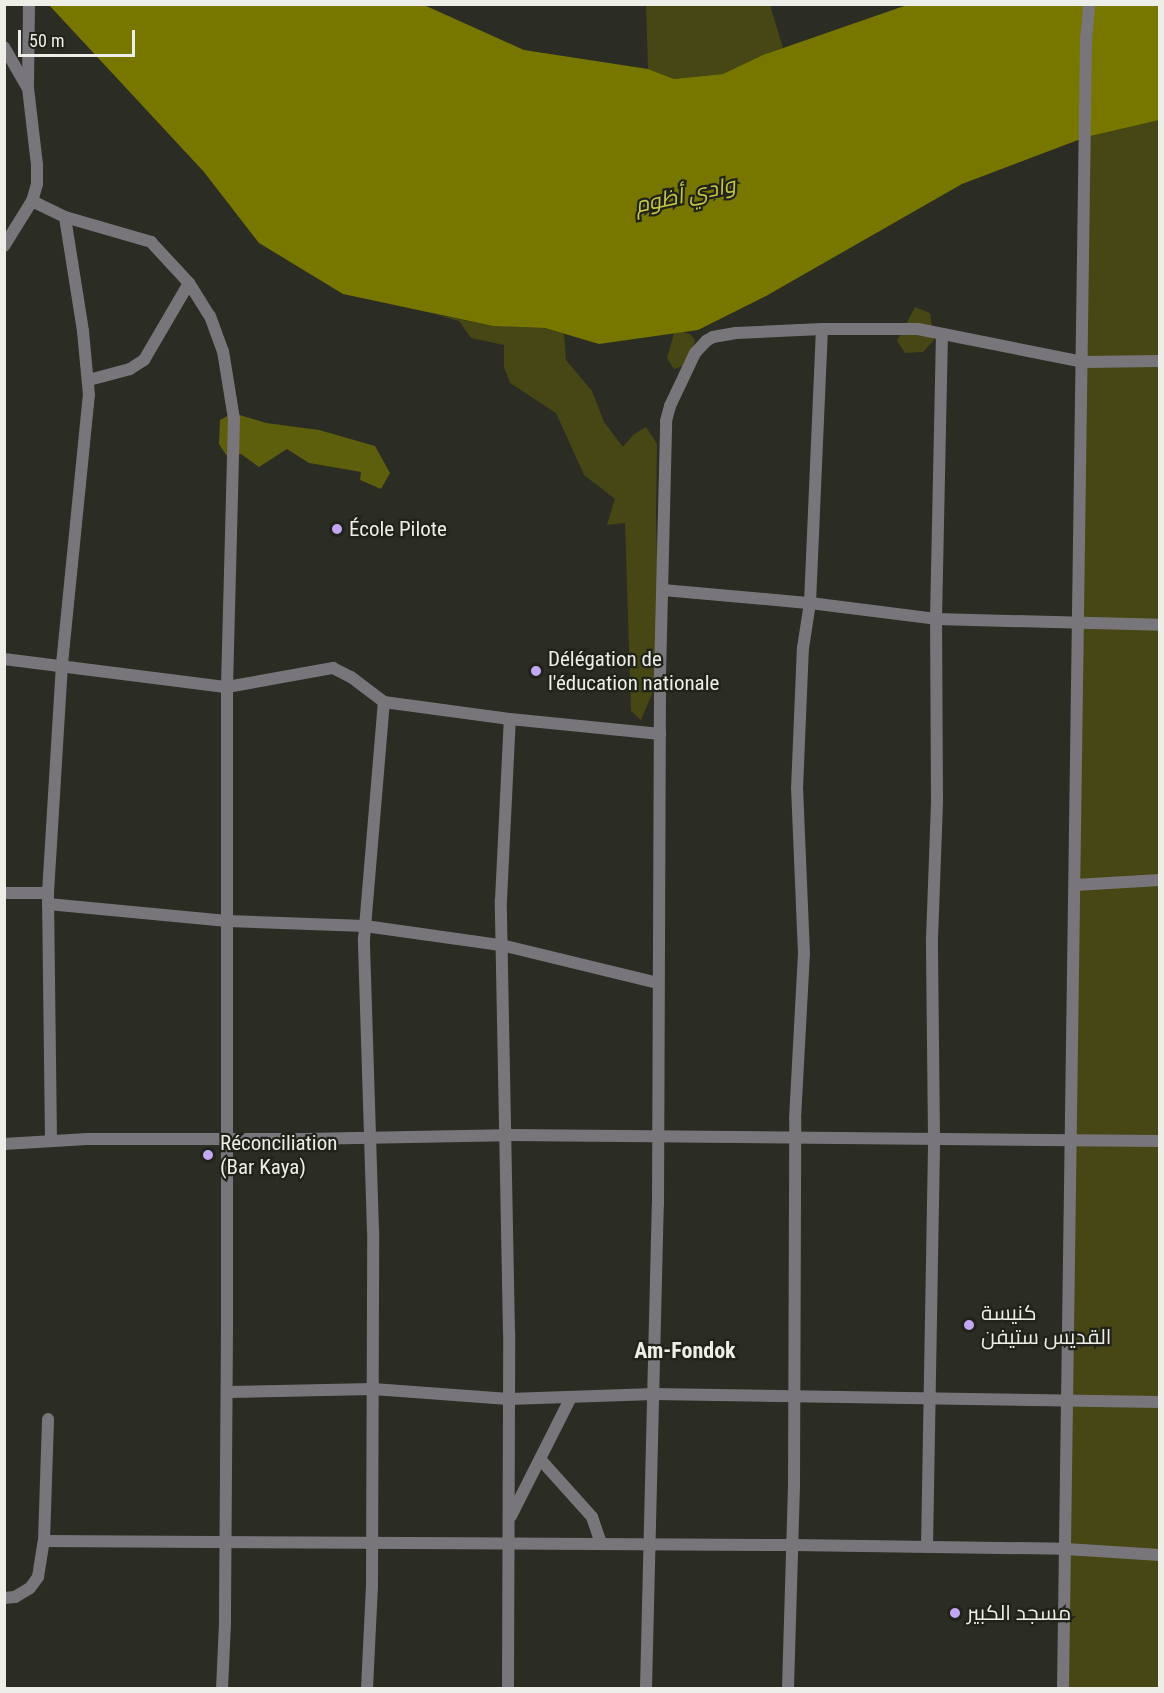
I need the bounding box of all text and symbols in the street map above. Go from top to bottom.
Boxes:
scale bar [21,18,138,56]
text: 50 m [29,30,64,51]
water label: وادي أظوم [632,171,738,219]
place label: École Pilote [349,516,447,542]
marker: École Pilote [330,522,344,536]
place label: Délégation de l'éducation nationale [548,646,719,696]
marker: Délégation de l'éducation nationale [529,664,543,678]
place label: Réconciliation (Bar Kaya) [220,1130,337,1180]
marker: Réconciliation (Bar Kaya) [201,1148,215,1162]
place label: كنيسة القديس ستيفن [981,1300,1112,1350]
marker: كنيسة القديس ستيفن [962,1318,976,1332]
district label: Am-Fondok [634,1338,736,1364]
place label: مسجد الكبير [967,1600,1071,1626]
marker: مسجد الكبير [948,1606,962,1620]

